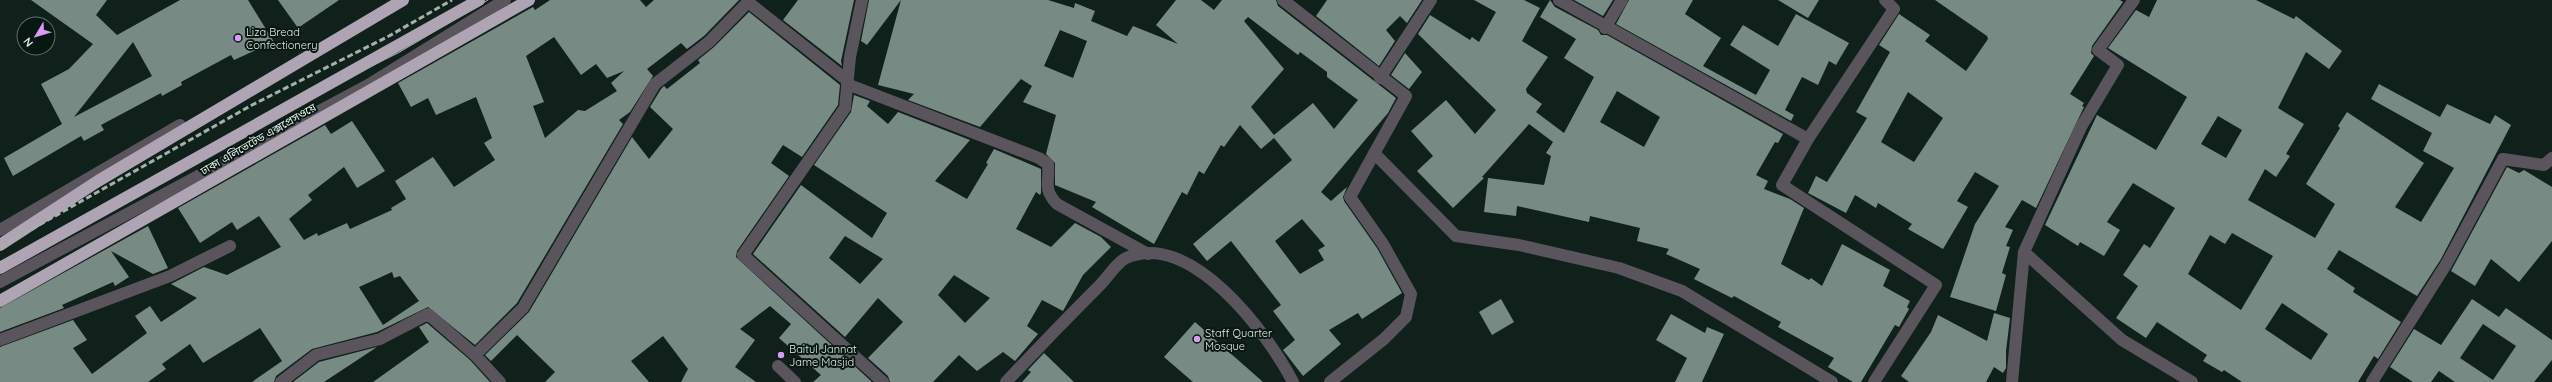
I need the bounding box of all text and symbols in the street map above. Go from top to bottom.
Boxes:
north arrow [16,16,56,56]
place label: Liza Bread Confectionery [246,25,317,52]
marker: Liza Bread Confectionery [233,33,243,43]
text: N [20,35,36,50]
street label: ঢাকা এলিভেটেড এক্সপ্রেসওয়ে [197,100,318,178]
place label: Staff Quarter Mosque [1205,326,1273,353]
marker: Staff Quarter Mosque [1192,334,1202,344]
place label: Baitul Jannat Jame Masjid [789,342,857,369]
marker: Baitul Jannat Jame Masjid [776,350,786,360]

